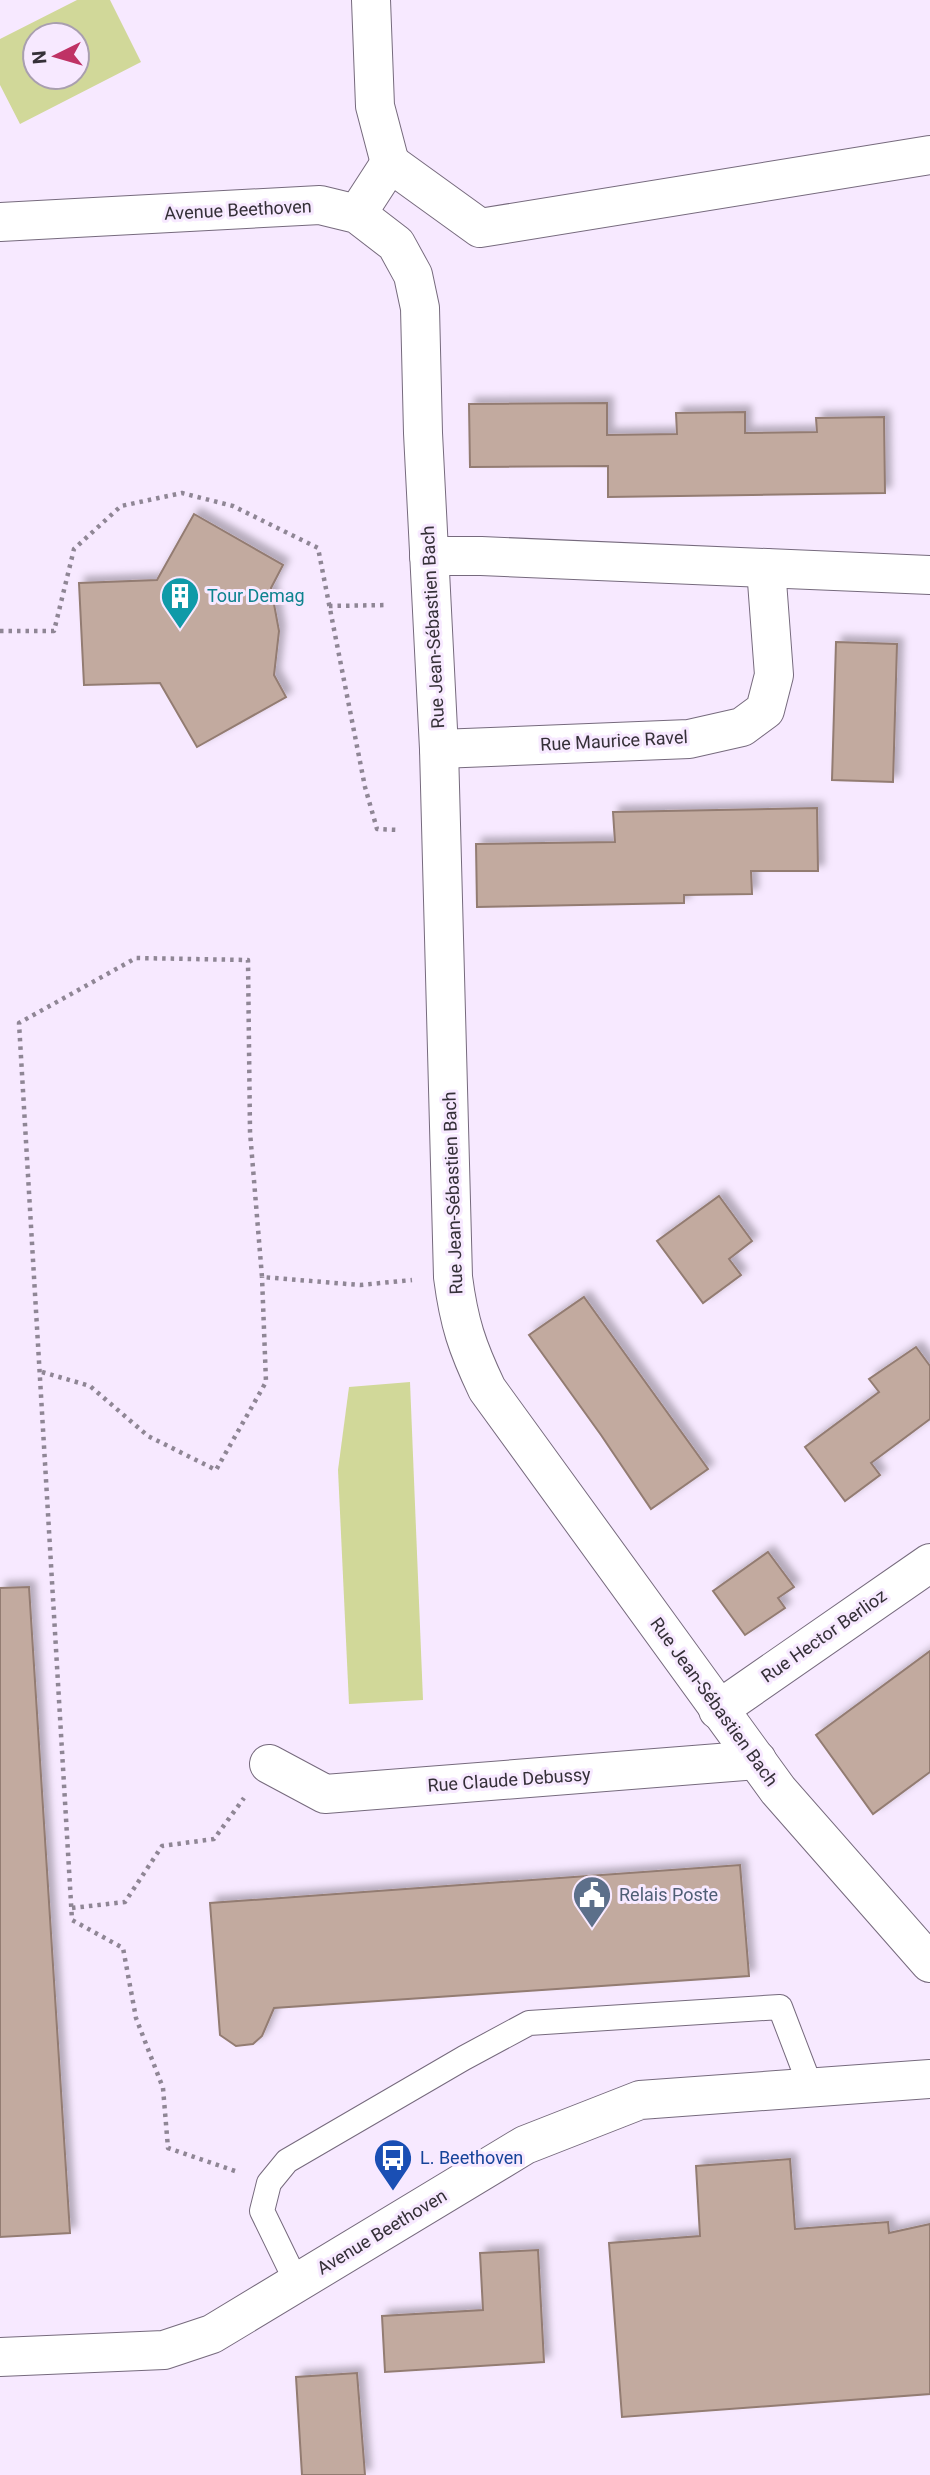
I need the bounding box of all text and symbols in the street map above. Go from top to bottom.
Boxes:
north arrow [21,21,91,91]
text: N [28,50,52,65]
street label: Avenue Beethoven [164,195,312,224]
street label: Rue Jean-Sébastien Bach [417,525,448,729]
building icon: Tour Demag [159,575,201,630]
place label: Tour Demag [207,585,305,606]
street label: Rue Maurice Ravel [540,726,688,755]
street label: Rue Jean-Sébastien Bach [438,1091,467,1295]
street label: Rue Hector Berlioz [757,1584,890,1687]
street label: Rue Jean-Sébastien Bach [646,1613,783,1790]
street label: Rue Claude Debussy [427,1763,592,1796]
public building icon: Relais Poste [571,1874,613,1929]
place label: Relais Poste [619,1884,718,1905]
bus stop icon: L. Beethoven [372,2137,414,2192]
place label: L. Beethoven [420,2147,523,2168]
street label: Avenue Beethoven [313,2185,450,2279]

